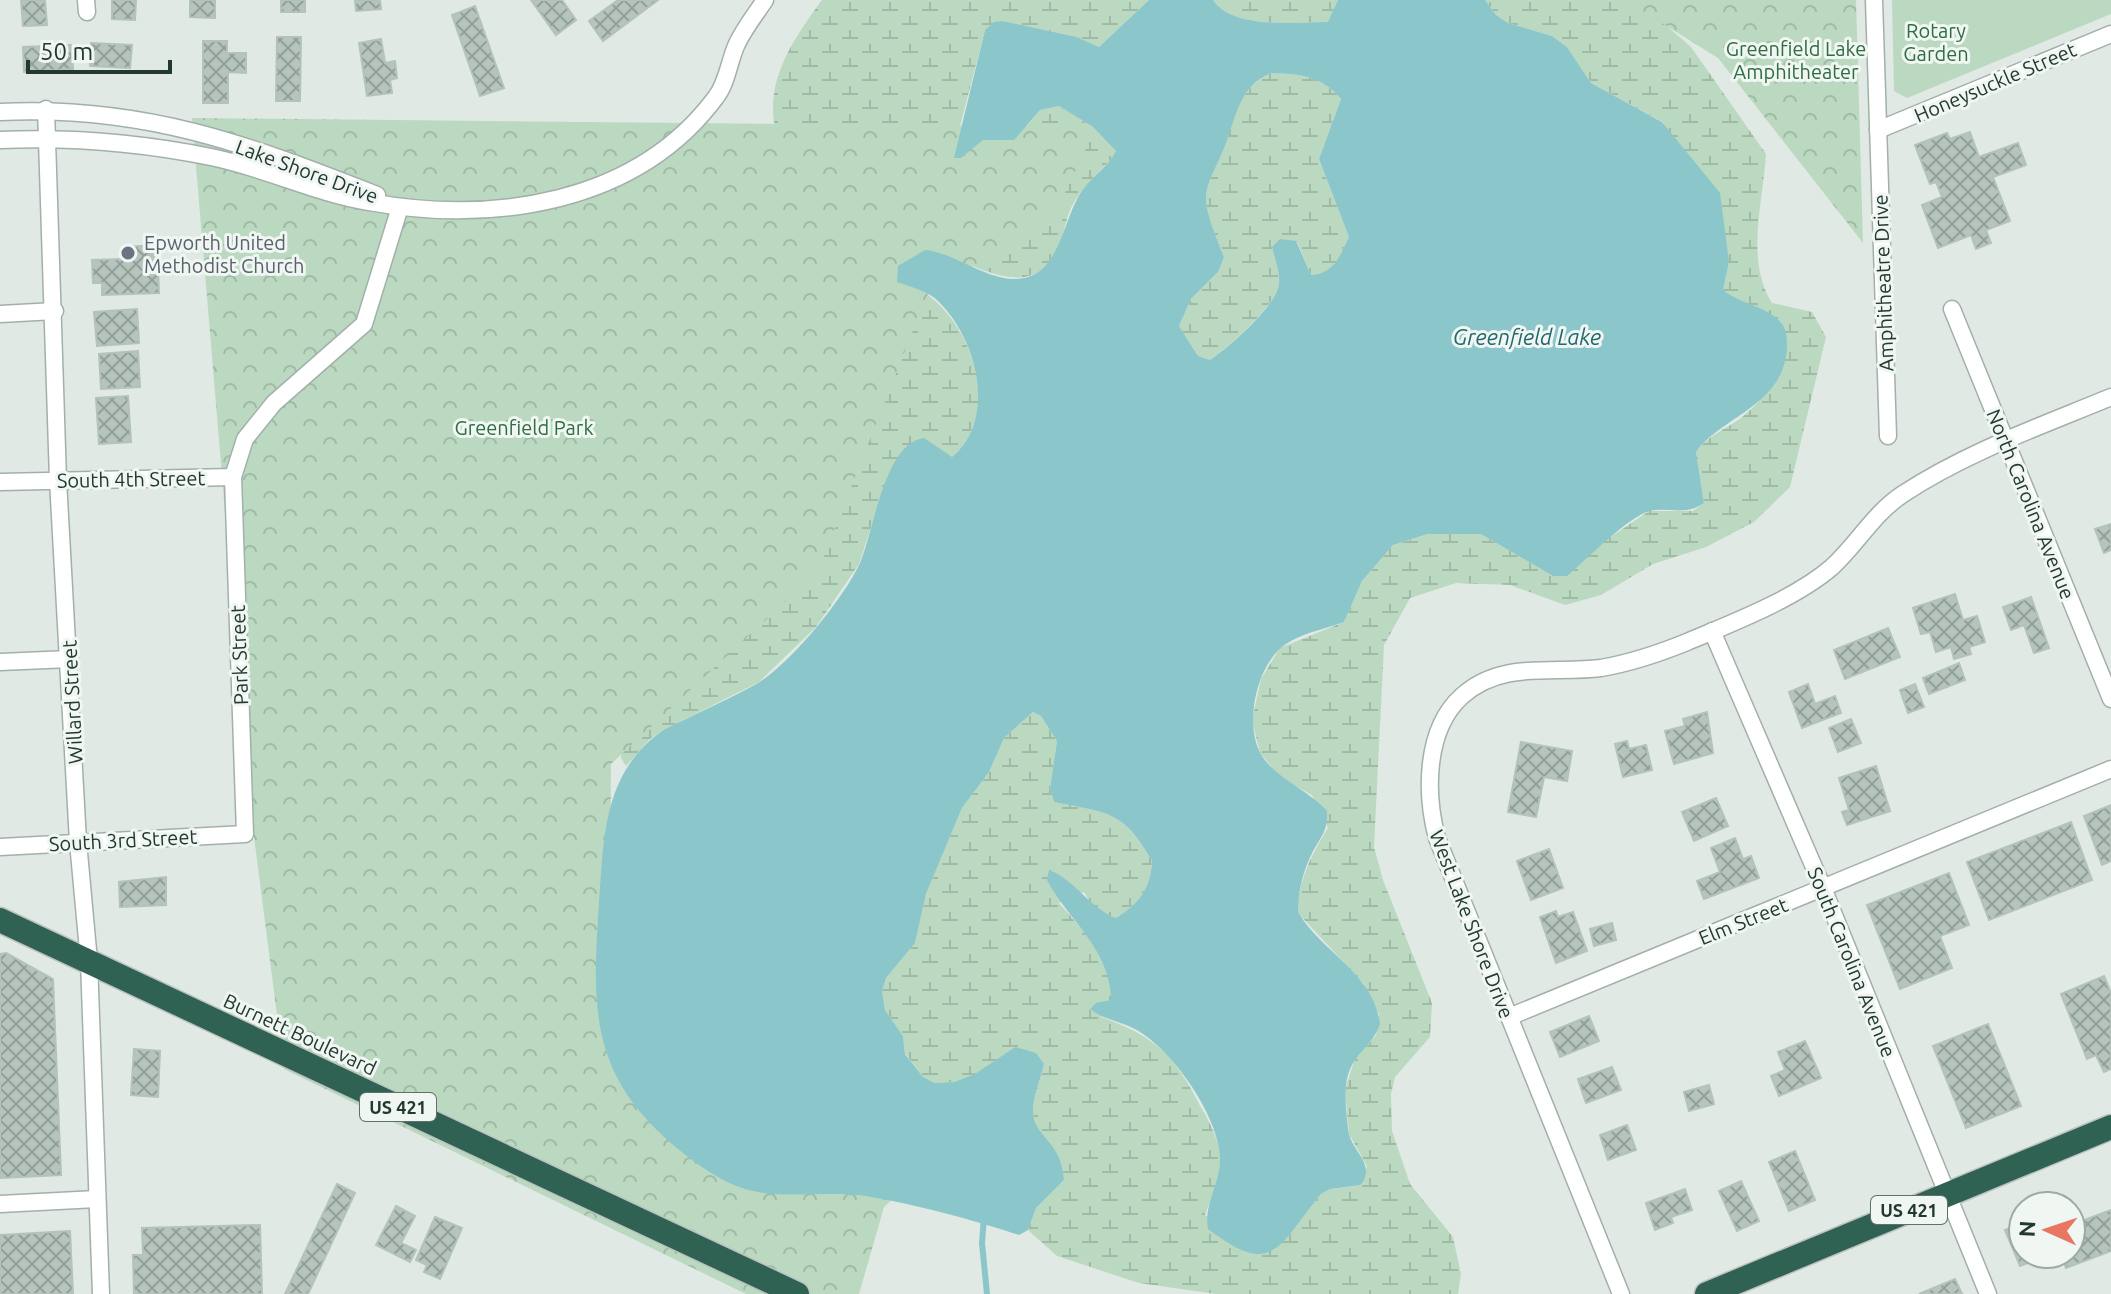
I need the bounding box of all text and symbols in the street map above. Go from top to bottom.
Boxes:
park label: Rotary Garden [1903,19,1969,65]
scale bar [28,24,170,74]
park label: Greenfield Lake Amphitheater [1726,37,1866,83]
street label: Honeysuckle Street [1910,37,2080,127]
text: 50 m [40,38,93,65]
street label: Lake Shore Drive [233,135,381,207]
street label: Amphitheatre Drive [1868,194,1898,372]
place label: Epworth United Methodist Church [144,231,304,277]
marker: Epworth United Methodist Church [119,244,137,262]
water label: Greenfield Lake [1453,324,1601,350]
street label: North Carolina Avenue [1982,406,2080,602]
park label: Greenfield Park [454,416,594,439]
street label: South 4th Street [57,466,206,492]
street label: Park Street [226,604,252,705]
street label: Willard Street [57,639,87,765]
street label: South 3rd Street [48,825,198,855]
street label: West Lake Shore Drive [1425,826,1519,1022]
street label: South Carolina Avenue [1803,864,1901,1060]
street label: Elm Street [1695,893,1791,949]
street label: Burnett Boulevard [220,989,380,1079]
road number: US 421 [360,1093,436,1121]
north arrow [2007,1190,2087,1270]
road number: US 421 [1871,1196,1947,1224]
text: N [2014,1220,2039,1238]

